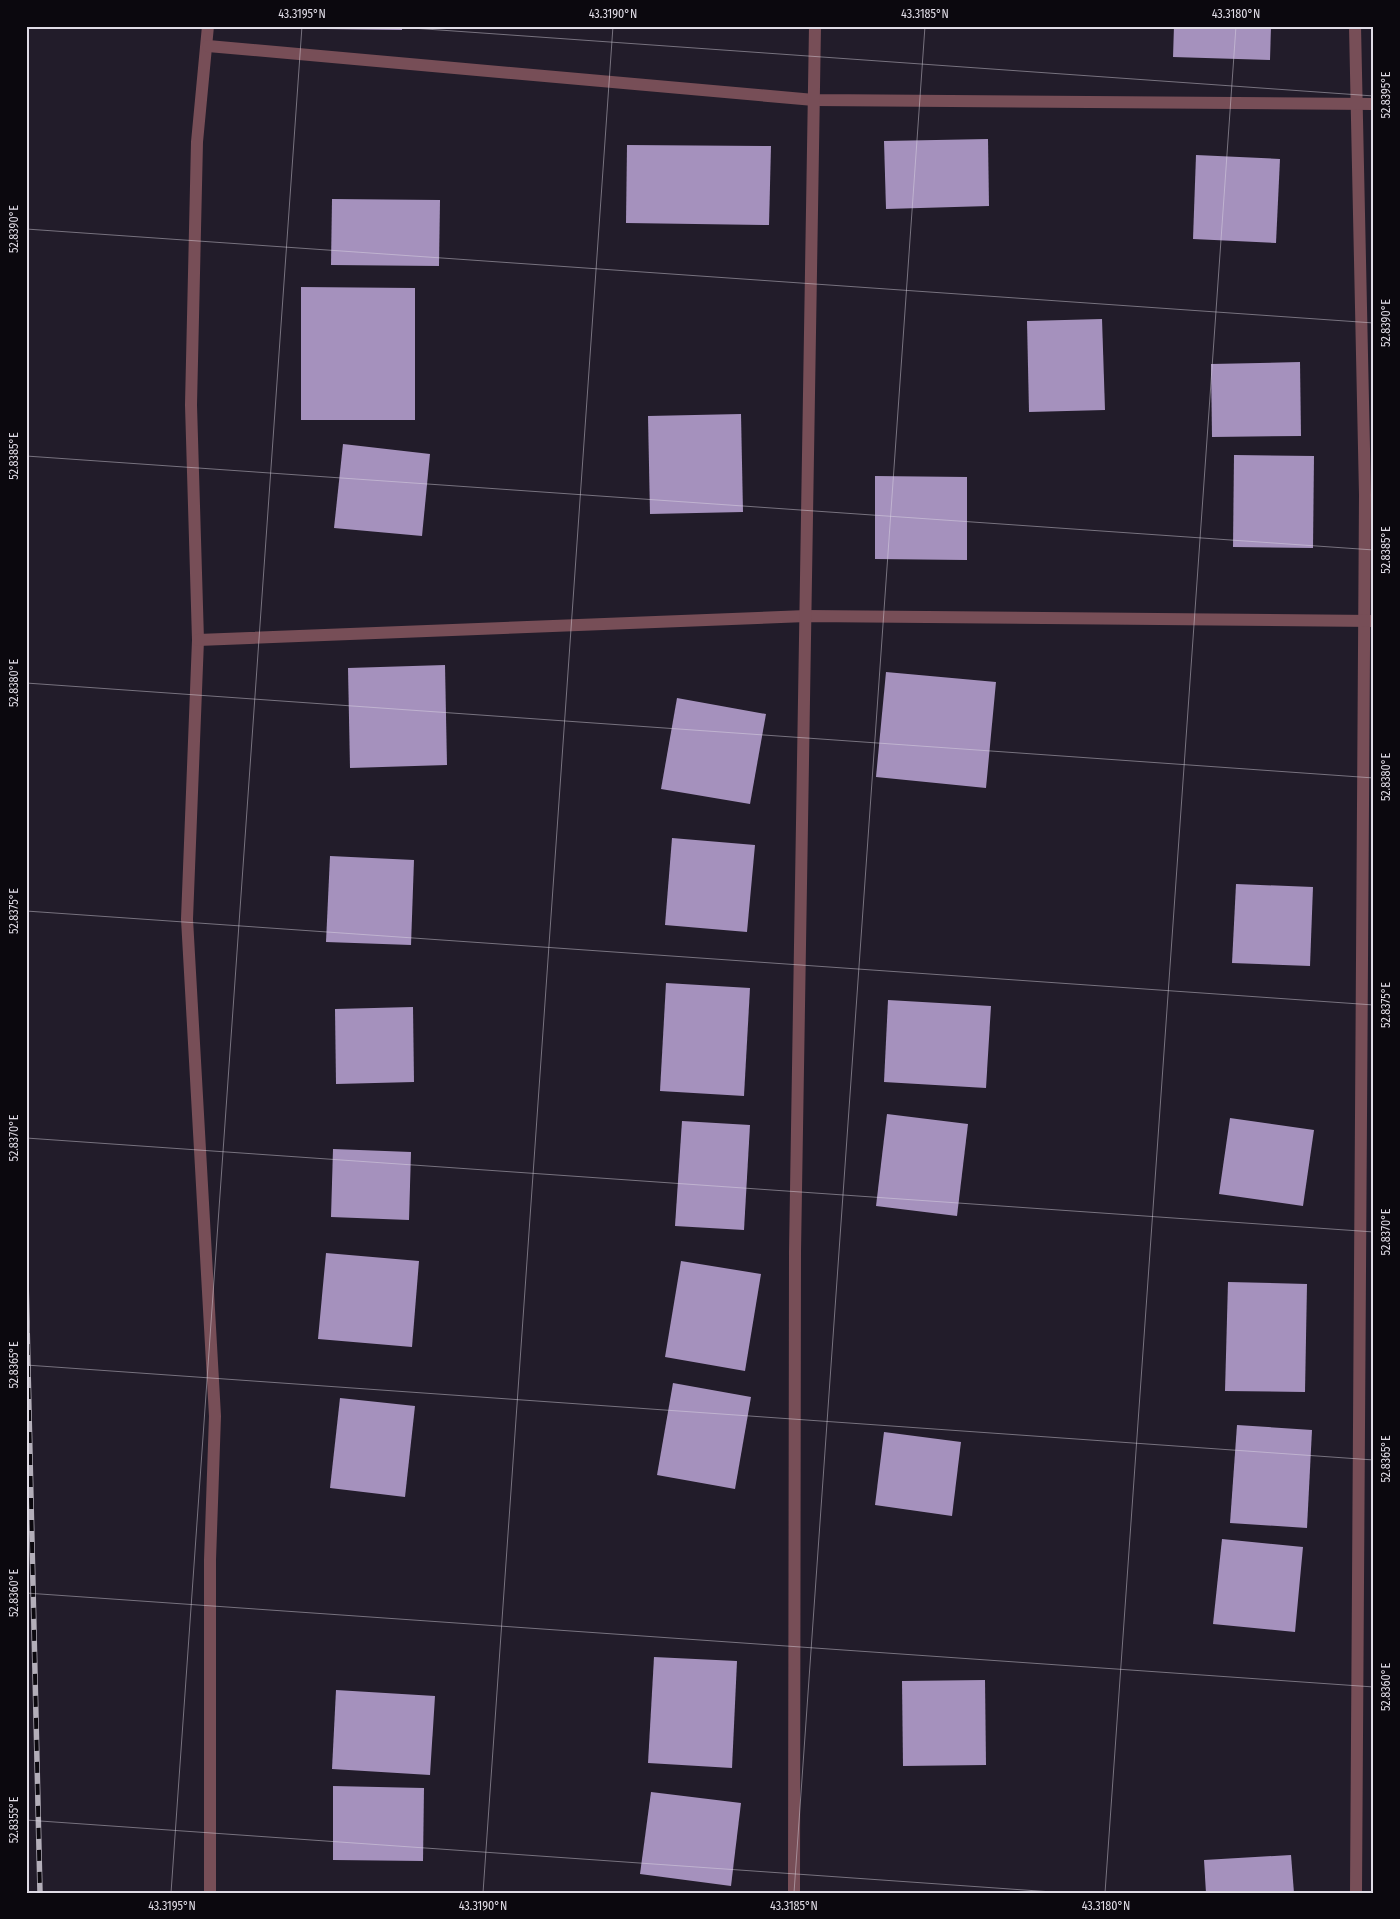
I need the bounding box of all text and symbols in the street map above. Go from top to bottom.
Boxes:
text: 43.3195°N [278,7,326,21]
text: 43.3190°N [589,7,637,21]
text: 43.3185°N [901,7,949,21]
text: 43.3180°N [1212,7,1260,21]
text: 52.8395°E [1379,71,1393,118]
text: 52.8390°E [7,205,21,253]
text: 52.8390°E [1379,299,1393,347]
text: 52.8385°E [7,432,21,480]
text: 52.8385°E [1379,526,1393,574]
text: 52.8380°E [7,659,21,707]
text: 52.8380°E [1379,753,1393,801]
text: 52.8375°E [7,888,21,934]
text: 52.8375°E [1379,982,1393,1028]
text: 52.8370°E [7,1114,21,1161]
text: 52.8370°E [1379,1208,1393,1255]
text: 52.8365°E [7,1341,21,1389]
text: 52.8365°E [1379,1435,1393,1483]
text: 52.8360°E [7,1569,21,1617]
text: 52.8360°E [1379,1663,1393,1711]
text: 52.8355°E [7,1796,21,1843]
text: 43.3195°N [148,1899,196,1913]
text: 43.3190°N [459,1899,507,1913]
text: 43.3185°N [770,1899,818,1913]
text: 43.3180°N [1082,1899,1130,1913]

